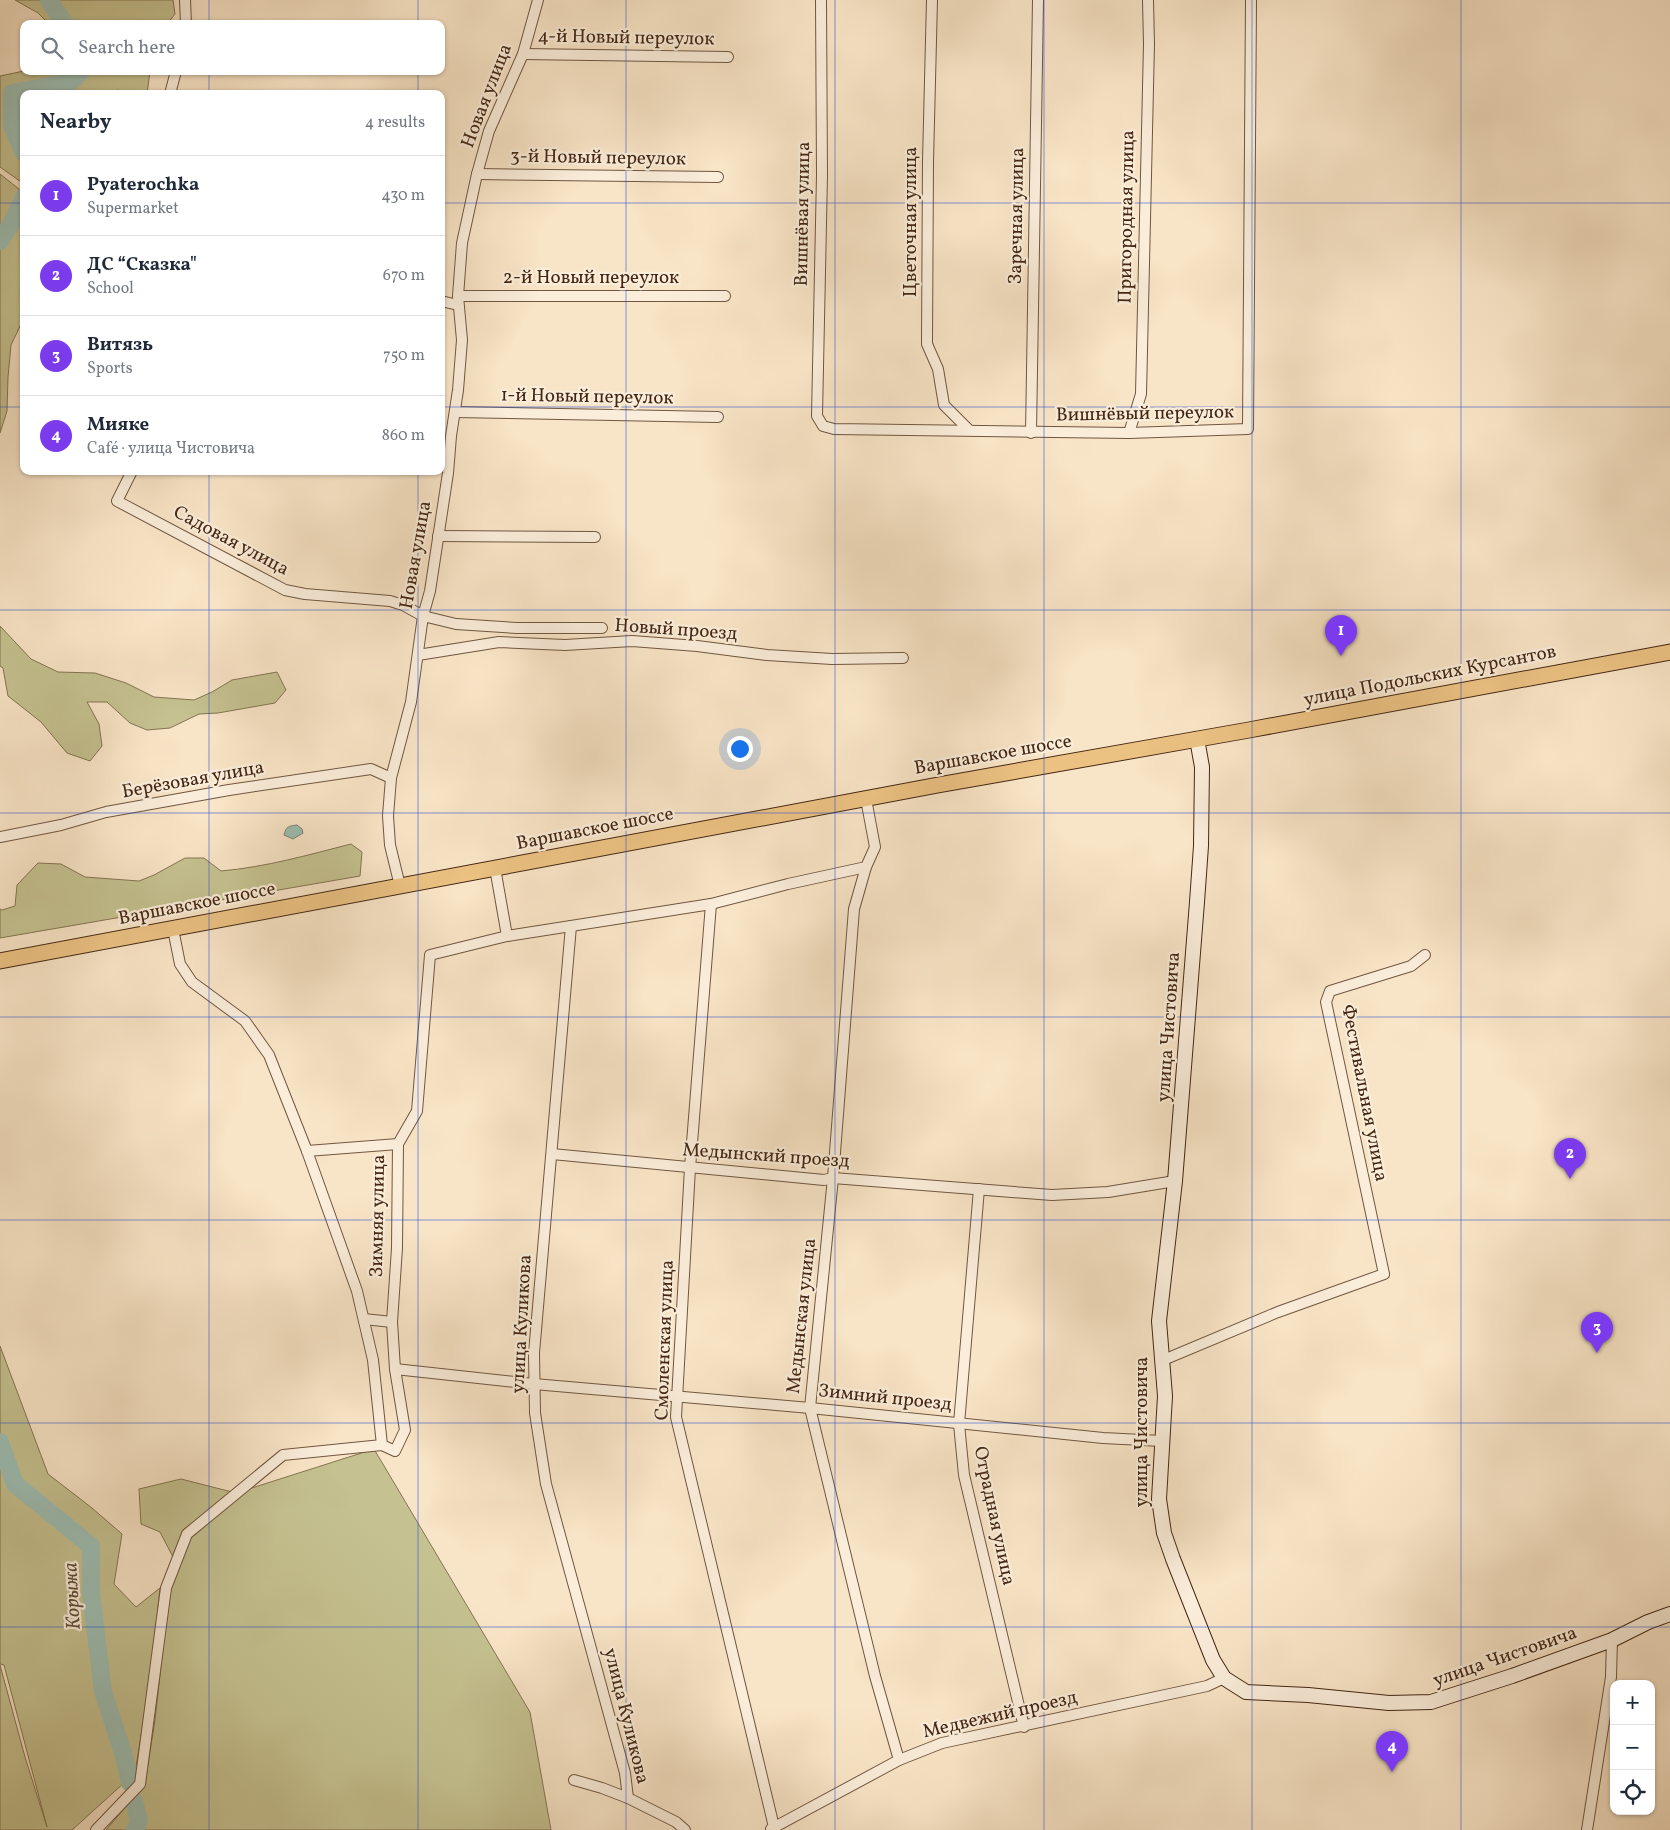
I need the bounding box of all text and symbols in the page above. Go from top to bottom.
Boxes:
search box [20,20,445,75]
street label: 4-й Новый переулок [537,23,715,53]
icon: search [38,34,66,62]
text: Search here [78,35,175,61]
street label: Новая улица [455,40,519,152]
text: Nearby [40,108,111,137]
text: 4 results [365,112,425,134]
street label: Пригородная улица [1112,130,1142,304]
street label: Вишнёвая улица [789,141,817,287]
street label: 3-й Новый переулок [510,143,686,173]
street label: Цветочная улица [898,147,924,297]
street label: Заречная улица [1003,147,1031,285]
text: Pyaterochka [87,172,199,198]
text: 1 [53,185,59,207]
text: 430 m [381,185,425,207]
text: Supermarket [87,198,179,220]
text: ДС “Сказка" [87,252,197,278]
text: 2 [52,265,60,287]
text: 670 m [383,265,425,287]
street label: 2-й Новый переулок [503,265,679,291]
text: School [87,278,134,300]
text: Витязь [87,332,153,358]
text: 3 [52,345,60,367]
text: 750 m [383,345,425,367]
text: Sports [87,358,133,380]
street label: 1-й Новый переулок [500,382,674,412]
street label: Вишнёвый переулок [1056,399,1234,429]
text: Мияке [87,412,149,438]
text: 4 [51,425,61,447]
text: 860 m [382,425,425,447]
text: Café · улица Чистовича [87,438,255,460]
street label: Новая улица [394,499,438,611]
street label: Садовая улица [168,500,294,582]
street label: Новый проезд [614,613,738,647]
pin: 1 [1325,615,1357,656]
street label: улица Подольских Курсантов [1302,639,1558,713]
street label: Варшавское шоссе [912,728,1074,782]
your location [727,736,753,762]
street label: Берёзовая улица [120,755,266,805]
street label: Варшавское шоссе [514,801,676,857]
street label: Варшавское шоссе [116,876,278,932]
street label: улица Чистовича [1151,951,1187,1103]
street label: Фестивальная улица [1334,1002,1394,1184]
street label: Медынский проезд [681,1137,851,1175]
pin: 2 [1554,1138,1586,1179]
street label: Зимняя улица [364,1154,392,1278]
street label: Медынская улица [781,1237,823,1395]
street label: улица Куликова [505,1254,539,1394]
street label: Смоленская улица [649,1259,681,1421]
pin: 3 [1581,1312,1613,1353]
street label: улица Чистовича [1129,1357,1155,1507]
street label: Зимний проезд [817,1378,953,1418]
street label: Отрадная улица [967,1444,1021,1588]
water label: Корыжа [57,1561,89,1631]
street label: улица Чистовича [1430,1620,1580,1694]
street label: улица Куликова [597,1645,655,1787]
map controls [1610,1680,1655,1815]
button: + [1610,1680,1655,1725]
street label: Медвежий проезд [920,1685,1080,1745]
button: − [1610,1725,1655,1770]
pin: 4 [1376,1731,1408,1772]
button: locate [1610,1770,1655,1815]

